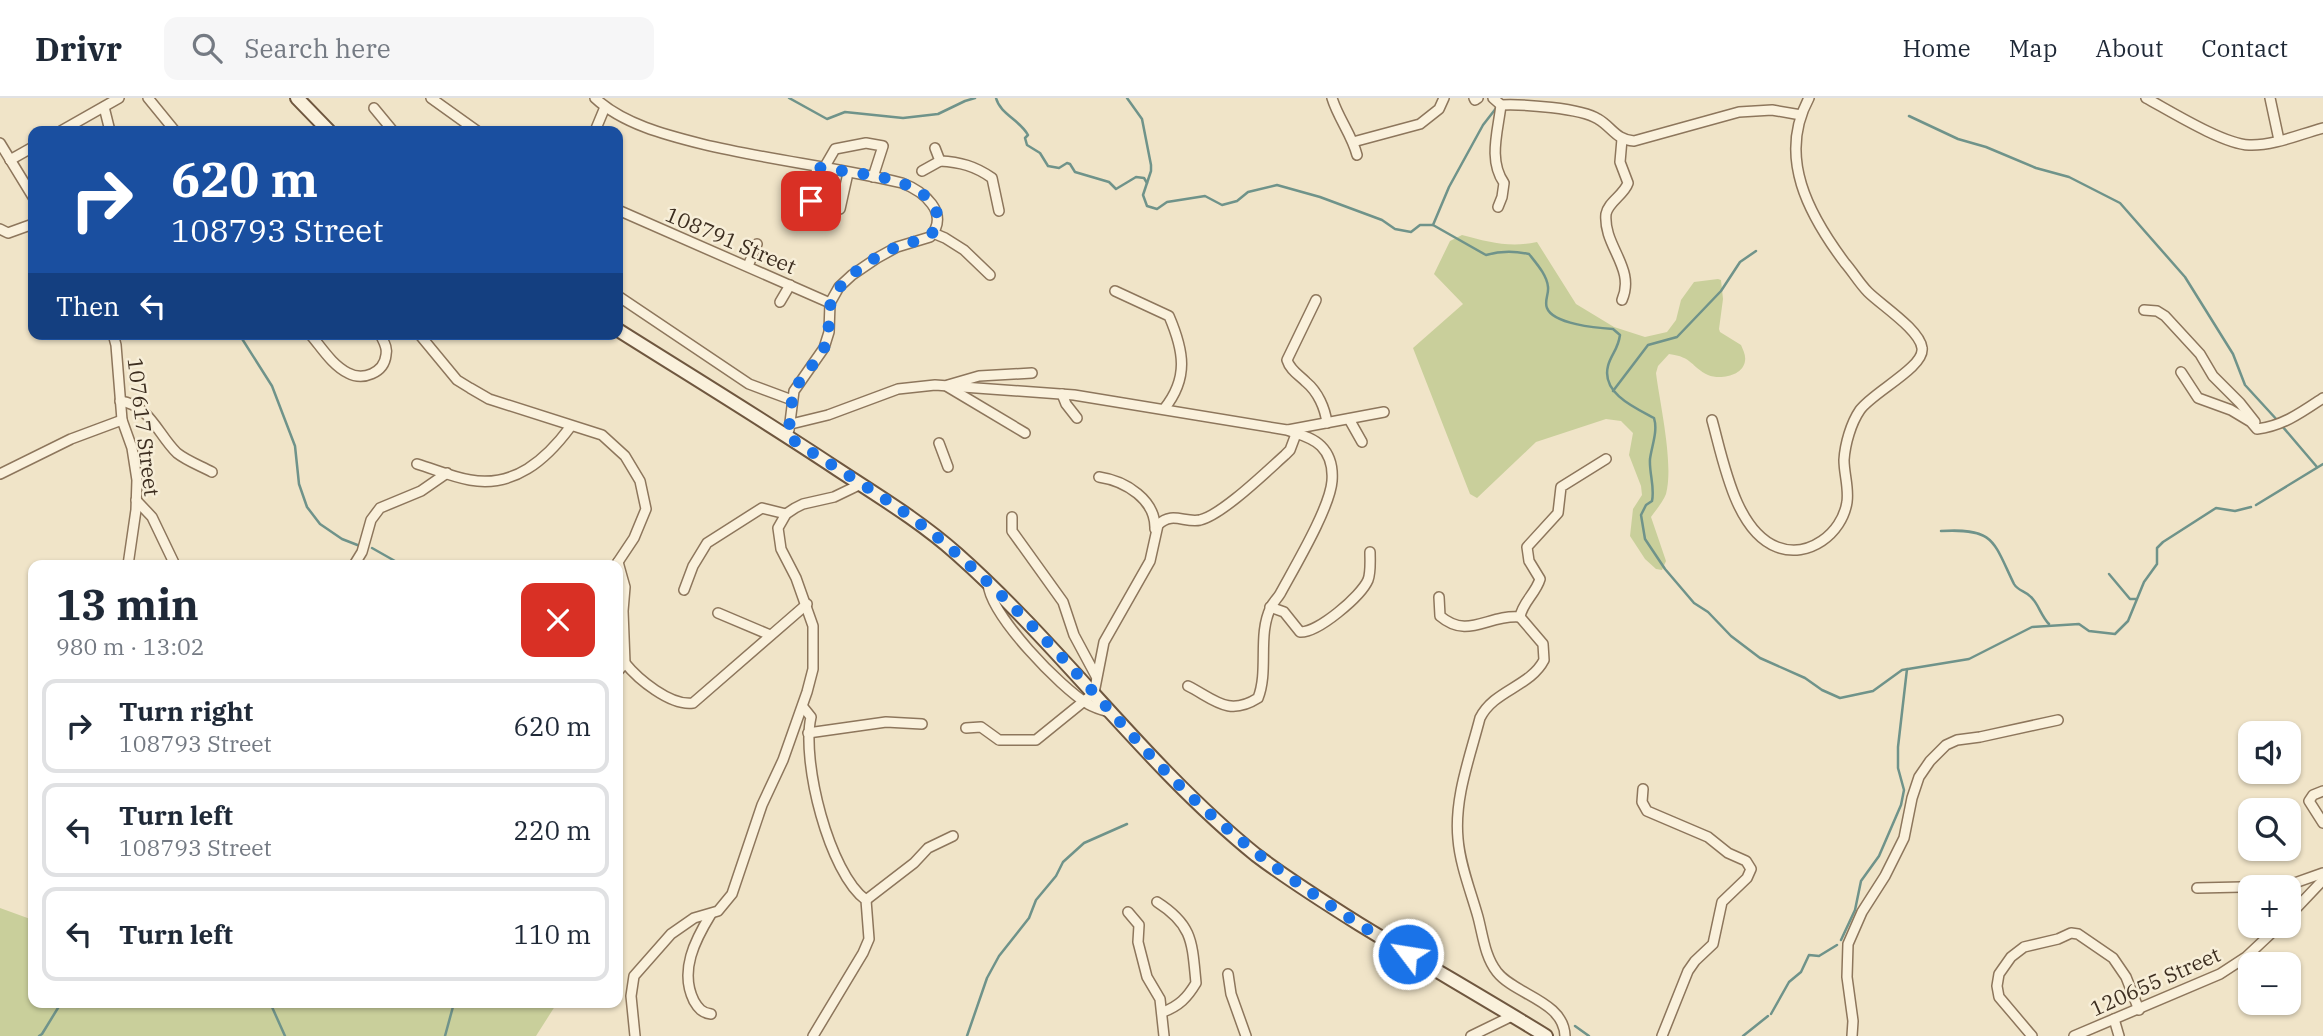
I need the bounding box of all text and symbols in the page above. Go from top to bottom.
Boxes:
search box [164,17,654,80]
text: Drivr [35,27,122,70]
icon: search [188,29,226,67]
text: Search here [244,31,391,65]
text: Home [1903,32,1971,64]
text: Map [2009,32,2057,64]
text: About [2095,32,2163,64]
text: Contact [2201,32,2288,64]
text: 620 m [171,147,318,210]
icon: right [56,154,147,245]
pin [781,171,841,231]
icon: arrive [792,182,830,220]
street label: 108791 Street [661,200,801,280]
text: 108793 Street [171,209,384,251]
icon: left [134,287,172,325]
text: Then [56,289,120,323]
street label: 107617 Street [122,356,166,498]
text: 13 min [56,577,199,632]
button: close [521,583,595,657]
text: 980 m · 13:02 [56,631,205,661]
text: Turn right [119,694,253,728]
icon: right [60,707,98,745]
text: 620 m [513,709,591,743]
map controls [2238,721,2301,1015]
button: sound [2238,721,2301,784]
text: 108793 Street [119,728,272,758]
text: Turn left [119,798,233,832]
button: search [2238,798,2301,861]
icon: left [60,811,98,849]
text: 220 m [513,813,591,847]
text: 108793 Street [119,832,272,862]
button: + [2238,875,2301,938]
icon: left [60,915,98,953]
text: Turn left [119,917,233,951]
text: 110 m [513,917,591,951]
position arrow [1371,917,1445,991]
street label: 120655 Street [2086,940,2224,1022]
button: − [2238,952,2301,1015]

